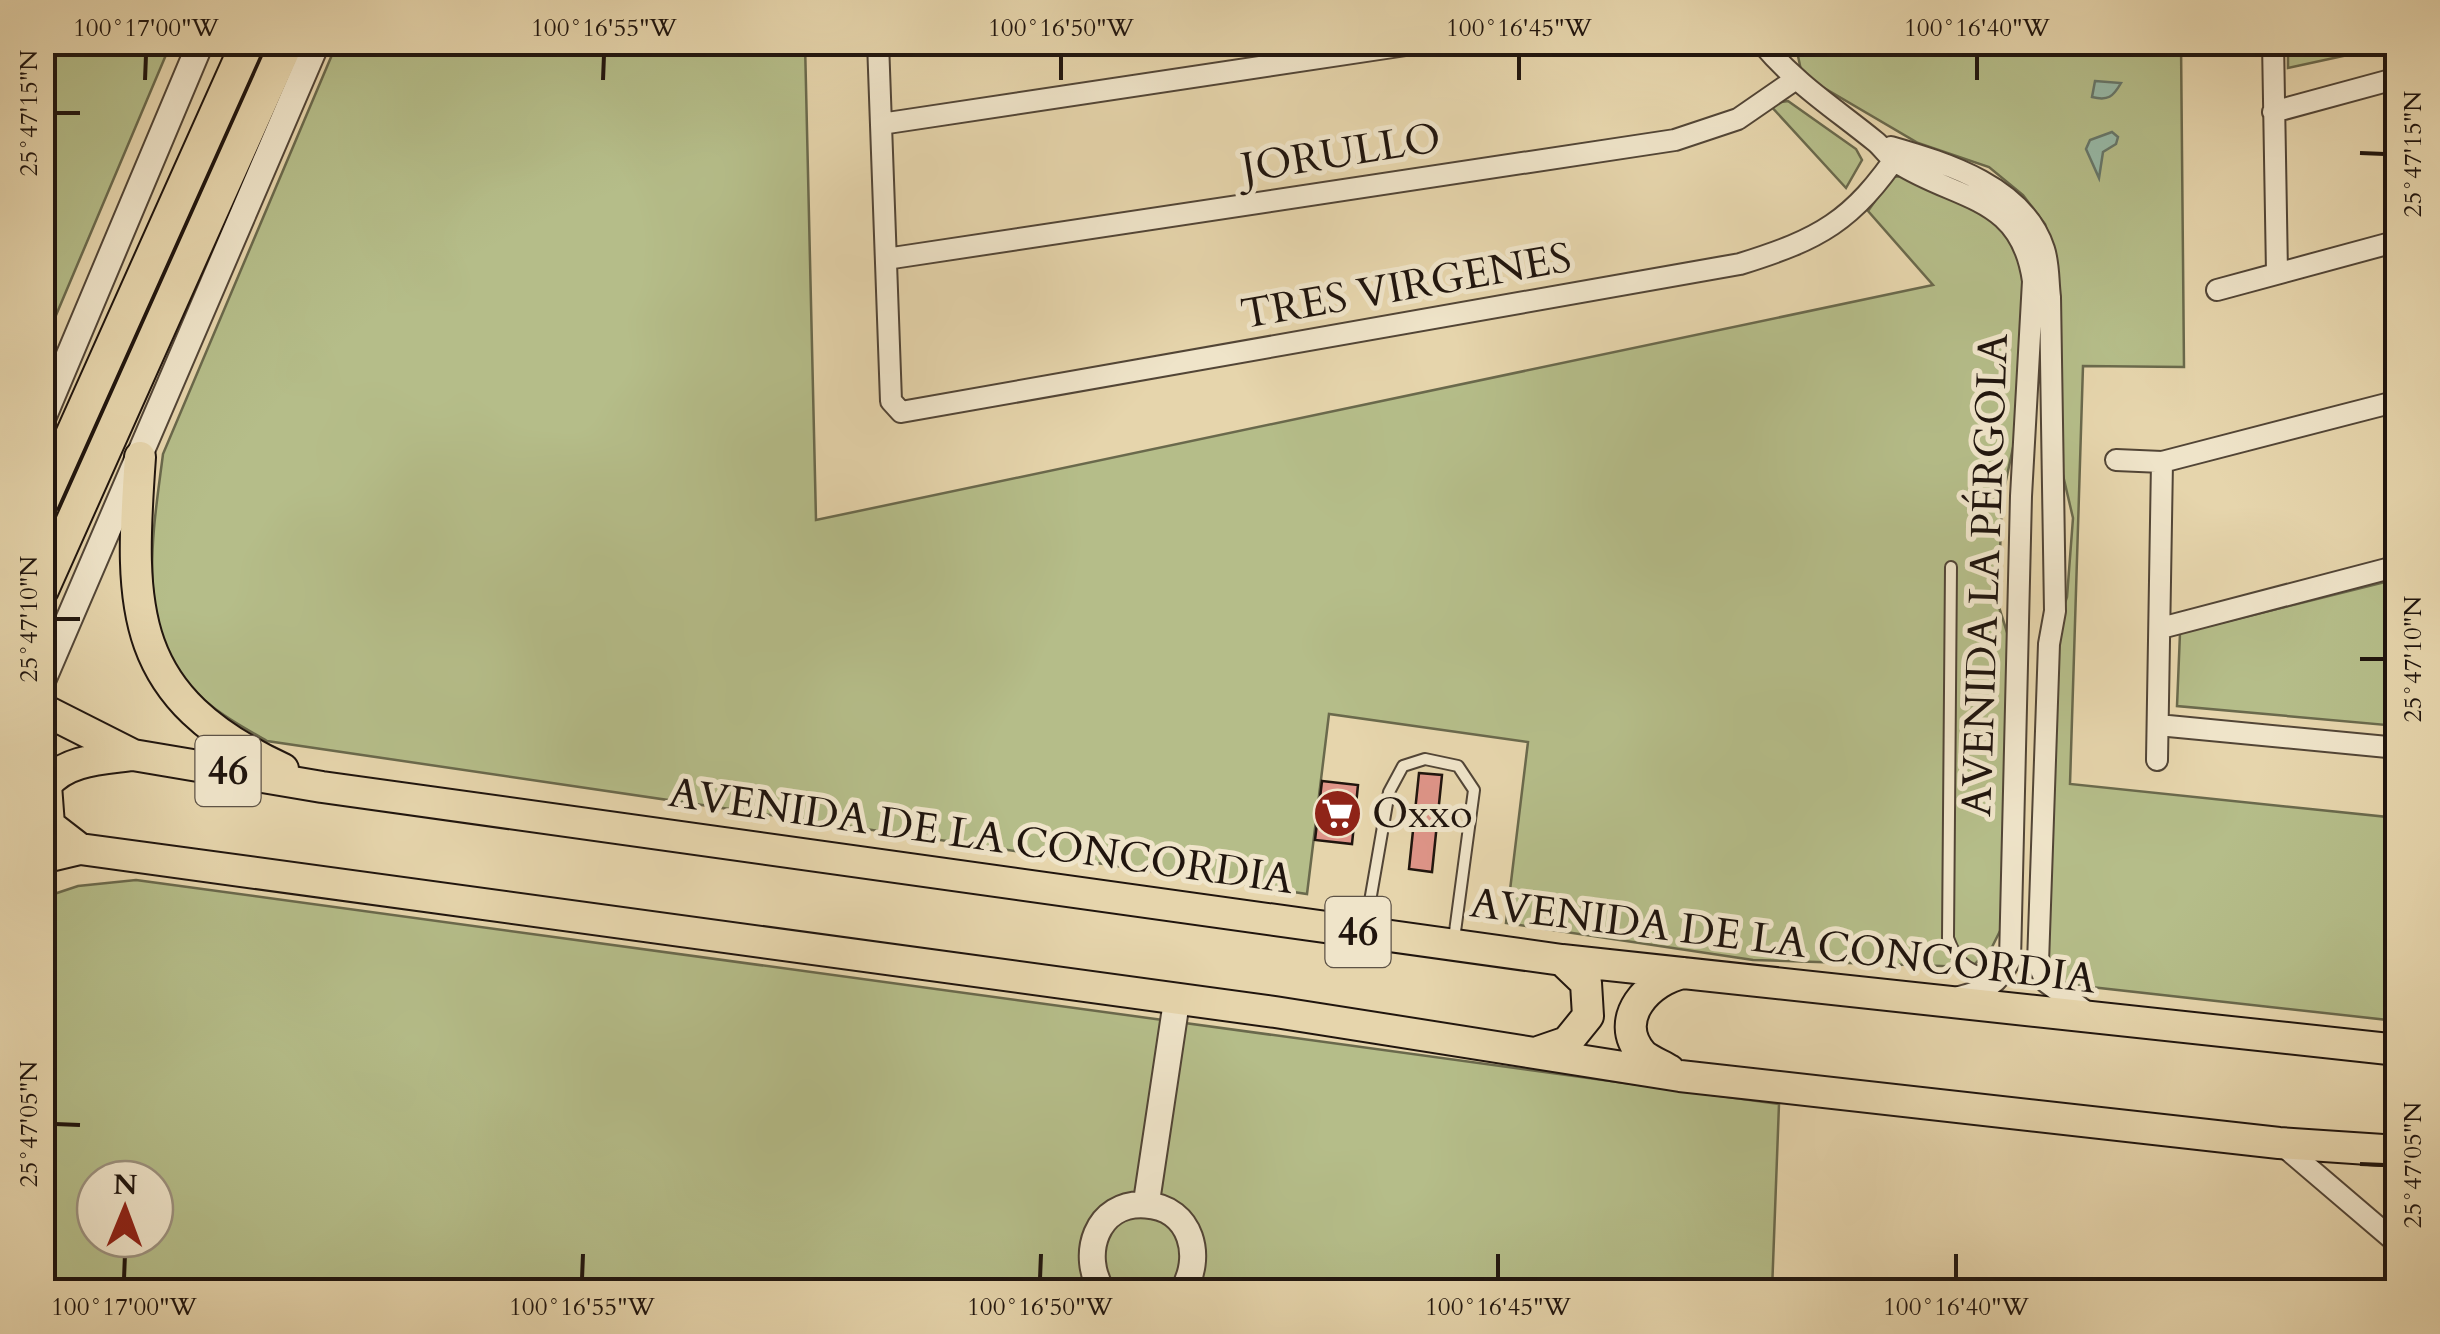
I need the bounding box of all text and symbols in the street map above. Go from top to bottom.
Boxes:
text: 100°17'00"W [73,11,219,45]
text: 100°16'55"W [531,11,677,45]
text: 100°16'50"W [988,11,1134,45]
text: 100°16'45"W [1446,11,1592,45]
text: 100°16'40"W [1904,11,2050,45]
text: 25°47'15"N [12,50,46,176]
text: 25°47'15"N [2396,91,2430,217]
street label: JORULLO [1231,109,1445,198]
street label: TRES VIRGENES [1236,229,1576,343]
street label: AVENIDA LA PÉRGOLA [1948,332,2022,818]
text: 25°47'10"N [12,556,46,682]
text: 25°47'10"N [2396,596,2430,722]
road number: 46 [196,736,260,806]
street label: AVENIDA DE LA CONCORDIA [665,764,1297,908]
place label: Oxxo [1372,785,1473,842]
supermarket icon: Oxxo [1311,787,1363,839]
street label: AVENIDA DE LA CONCORDIA [1467,874,2099,1008]
road number: 46 [1326,897,1390,967]
text: 25°47'05"N [12,1061,46,1187]
text: 25°47'05"N [2396,1102,2430,1228]
north arrow [75,1159,175,1259]
text: N [113,1166,138,1204]
text: 100°17'00"W [51,1290,197,1324]
text: 100°16'55"W [509,1290,655,1324]
text: 100°16'50"W [967,1290,1113,1324]
text: 100°16'45"W [1425,1290,1571,1324]
text: 100°16'40"W [1883,1290,2029,1324]

